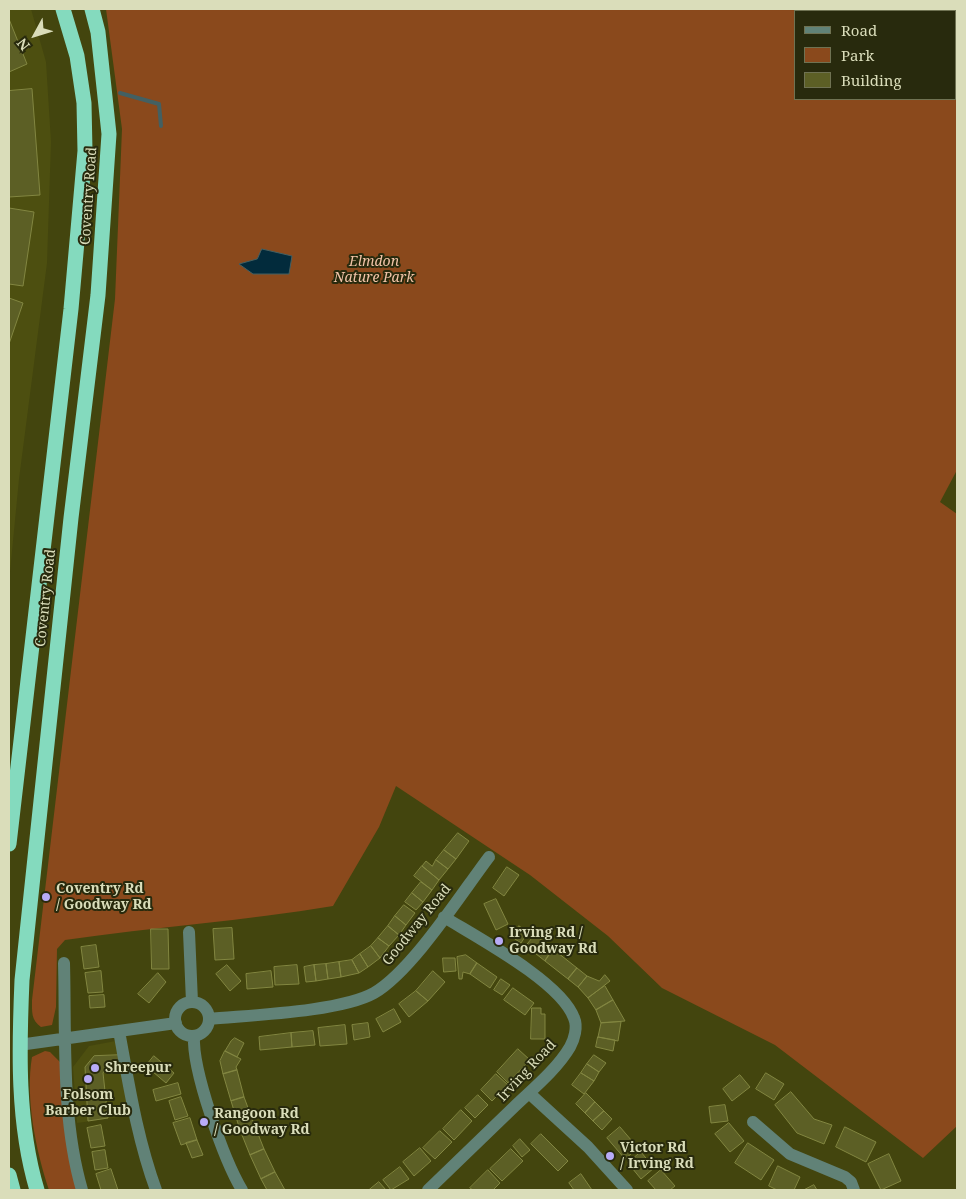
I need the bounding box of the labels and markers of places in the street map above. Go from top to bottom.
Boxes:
place label: Coventry Rd / Goodway Rd [56,881,152,914]
marker: Coventry Rd / Goodway Rd [40,891,52,903]
place label: Irving Rd / Goodway Rd [509,925,597,958]
marker: Irving Rd / Goodway Rd [493,935,505,947]
place label: Shreepur [105,1060,171,1076]
marker: Shreepur [89,1062,101,1074]
marker: Folsom Barber Club [82,1073,94,1085]
place label: Folsom Barber Club [45,1087,131,1120]
place label: Rangoon Rd / Goodway Rd [214,1106,310,1138]
marker: Rangoon Rd / Goodway Rd [198,1116,210,1128]
place label: Victor Rd / Irving Rd [620,1140,694,1172]
marker: Victor Rd / Irving Rd [604,1150,616,1162]

